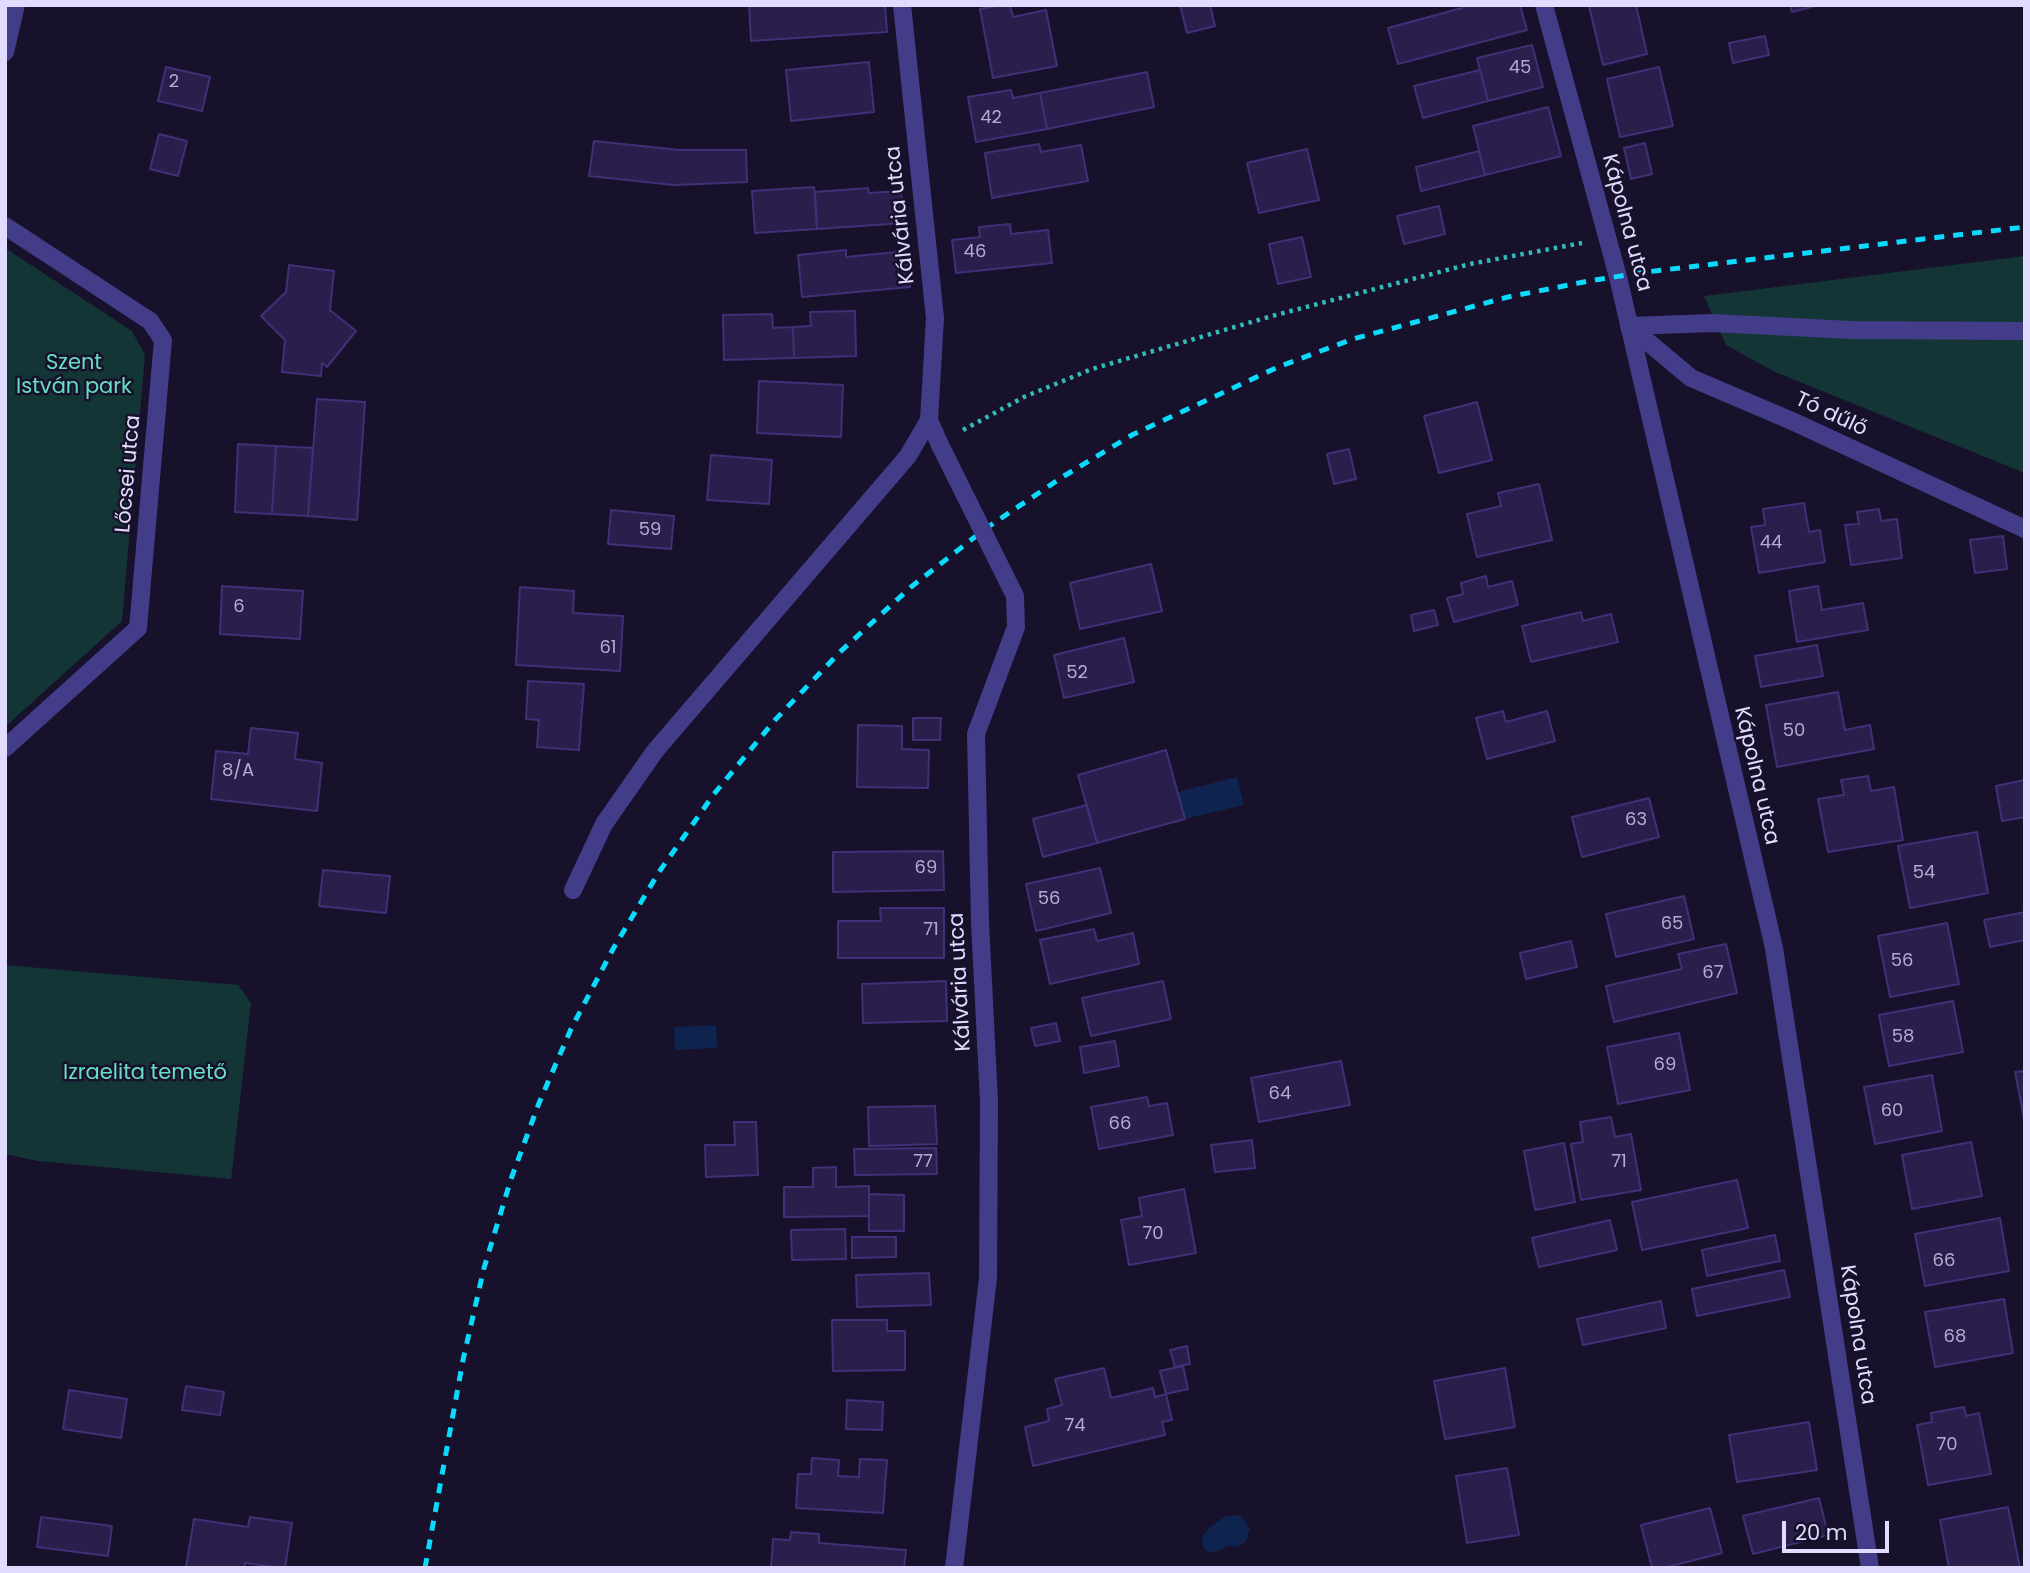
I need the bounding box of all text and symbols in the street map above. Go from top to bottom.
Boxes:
house number: 45 [1509,57,1531,79]
house number: 2 [169,71,179,93]
house number: 42 [980,107,1002,129]
street label: Kálvária utca [881,145,921,285]
street label: Kápolna utca [1596,152,1656,294]
house number: 46 [964,241,986,263]
park label: Szent István park [16,351,132,401]
street label: Tó dűlő [1791,387,1871,443]
street label: Lőcsei utca [111,414,147,534]
house number: 59 [639,519,661,541]
house number: 44 [1760,532,1782,554]
house number: 6 [233,596,245,618]
house number: 61 [599,637,617,659]
house number: 52 [1066,662,1088,684]
street label: Kápolna utca [1728,705,1784,847]
house number: 50 [1783,720,1805,742]
house number: 8/A [222,760,254,782]
house number: 63 [1625,809,1647,831]
house number: 69 [915,857,937,879]
house number: 54 [1913,862,1935,884]
house number: 56 [1038,888,1060,910]
street label: Kálvária utca [945,912,977,1052]
house number: 65 [1661,913,1683,935]
house number: 71 [923,919,939,941]
house number: 56 [1891,950,1913,972]
house number: 67 [1702,962,1724,984]
house number: 58 [1892,1026,1914,1048]
house number: 69 [1654,1054,1676,1076]
park label: Izraelita temető [63,1061,227,1087]
house number: 64 [1269,1083,1291,1105]
house number: 60 [1881,1100,1903,1122]
house number: 66 [1109,1113,1131,1135]
house number: 77 [913,1151,933,1173]
house number: 71 [1611,1151,1627,1173]
house number: 70 [1142,1223,1164,1245]
house number: 66 [1933,1250,1955,1272]
street label: Kápolna utca [1834,1263,1880,1407]
house number: 68 [1944,1326,1966,1348]
house number: 74 [1064,1415,1086,1437]
house number: 70 [1936,1434,1958,1456]
scale bar [1785,1506,1892,1550]
text: 20 m [1795,1518,1848,1547]

